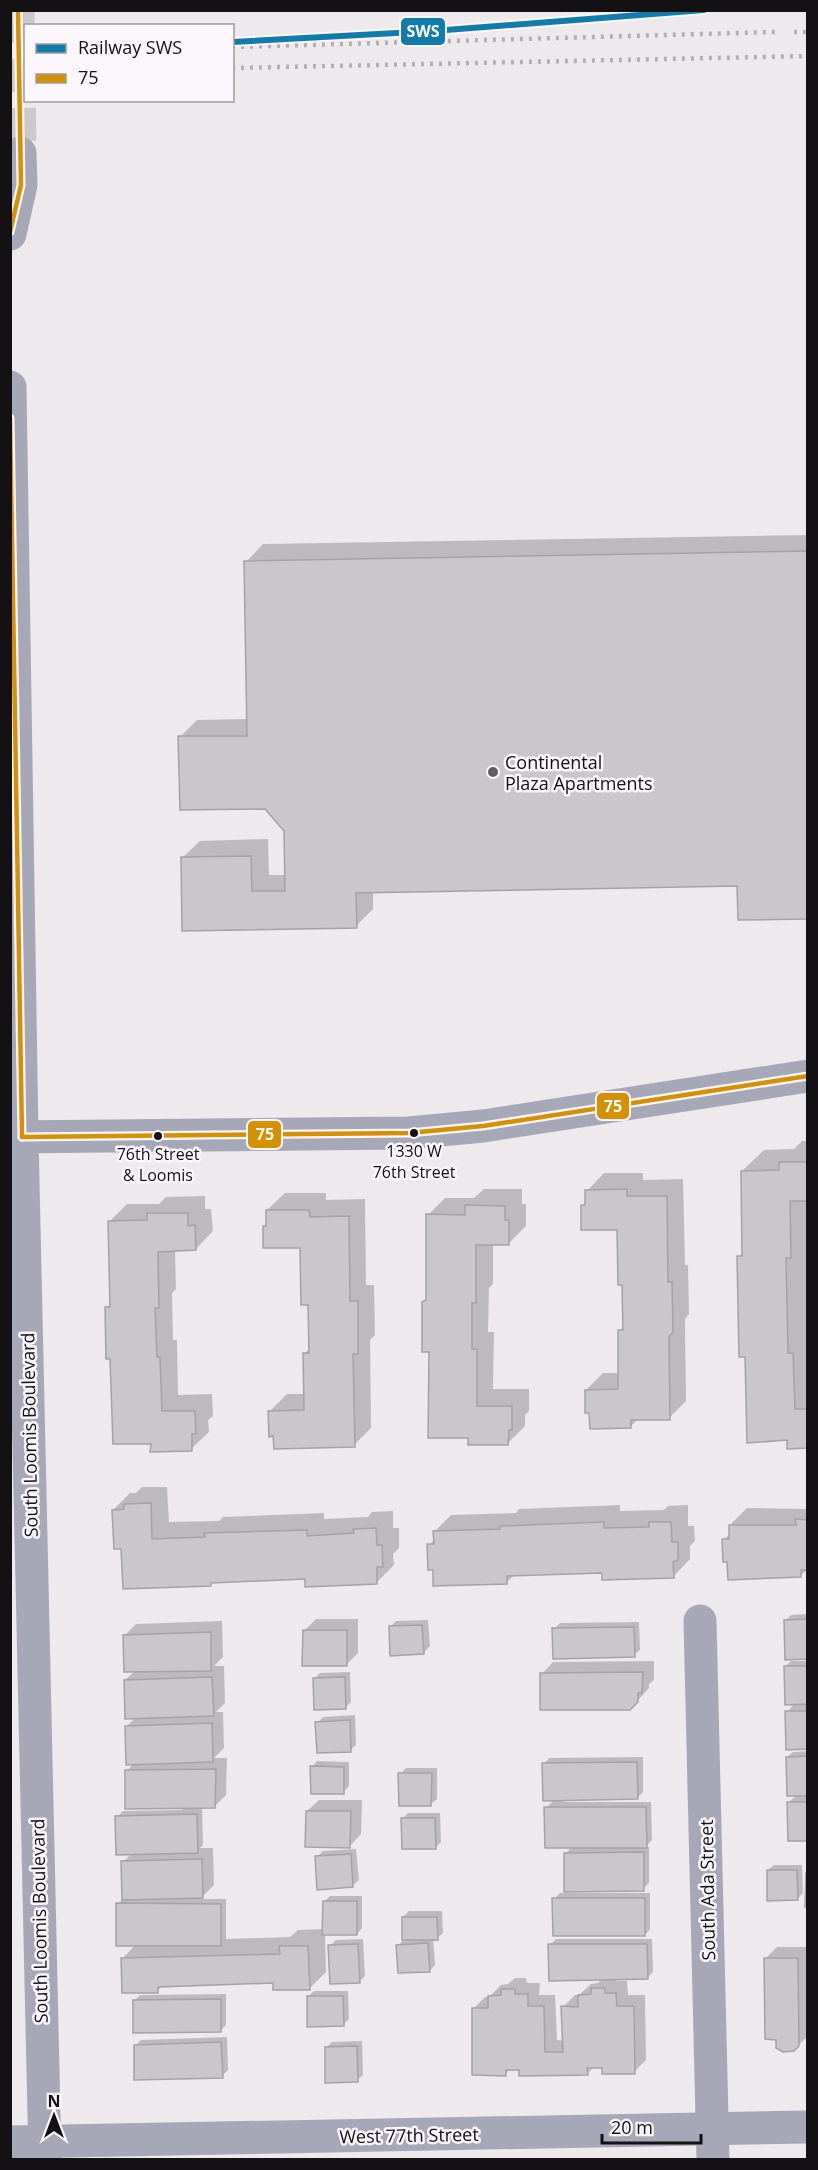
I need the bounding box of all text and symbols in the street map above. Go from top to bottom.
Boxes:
line badge: SWS [400,17,446,46]
text: SWS [406,20,440,42]
legend [24,24,234,102]
text: Railway SWS [78,35,182,59]
text: 75 [78,65,99,89]
place label: Continental Plaza Apartments [505,750,652,795]
marker: Continental Plaza Apartments [486,765,500,779]
line badge: 75 [596,1092,630,1120]
text: 75 [604,1095,622,1117]
line badge: 75 [247,1120,282,1149]
text: 75 [256,1123,274,1145]
marker: 1330 W 76th Street [408,1127,420,1139]
marker: 76th Street & Loomis [152,1130,164,1142]
place label: 1330 W 76th Street [373,1140,456,1183]
place label: 76th Street & Loomis [117,1143,200,1186]
street label: South Loomis Boulevard [15,1332,43,1538]
street label: South Loomis Boulevard [25,1818,53,2024]
street label: South Ada Street [694,1819,720,1961]
north arrow [24,2086,84,2146]
text: N [47,2090,61,2112]
scale bar [602,2107,701,2145]
text: 20 m [611,2115,653,2139]
street label: West 77th Street [339,2122,479,2148]

